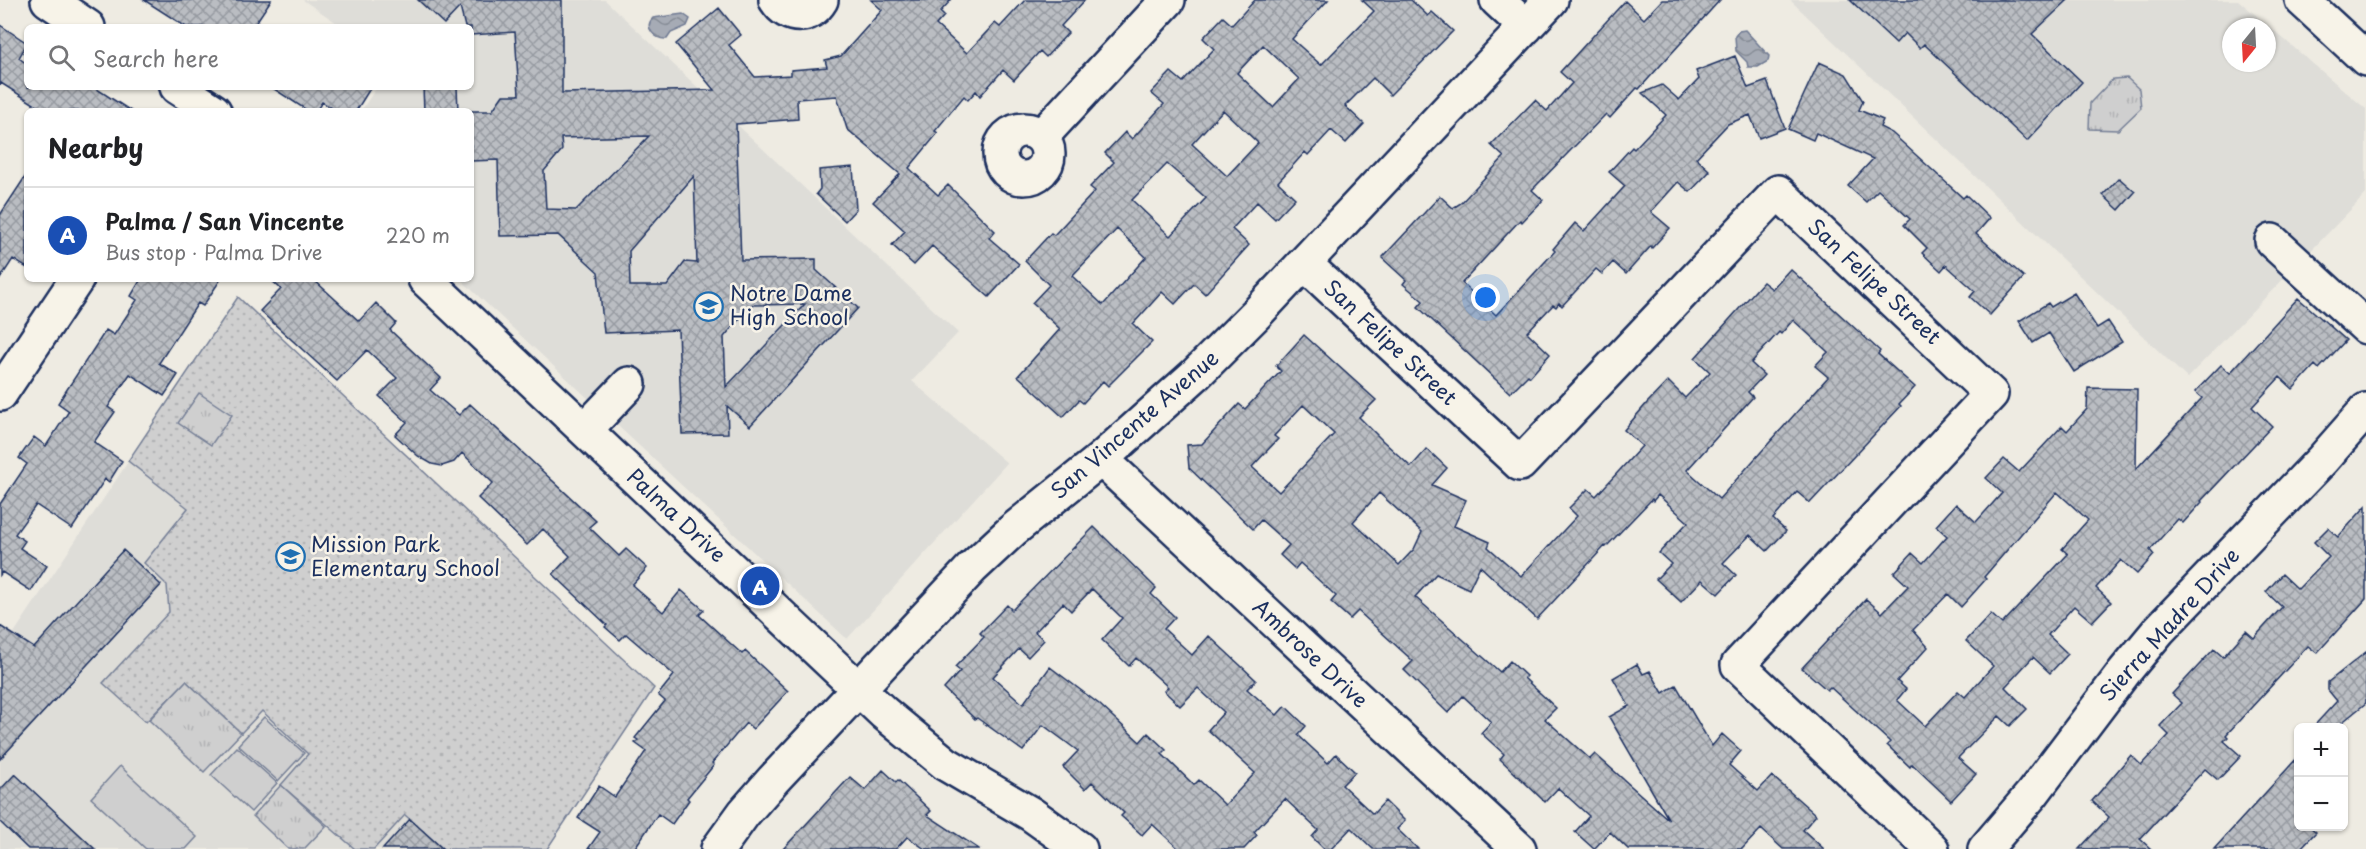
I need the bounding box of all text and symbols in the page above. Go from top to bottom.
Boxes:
north arrow [2222,18,2276,72]
search box [24,24,474,90]
icon: search [45,41,78,74]
text: Search here [93,41,219,74]
text: Nearby [48,128,143,167]
text: Palma / San Vincente [105,204,344,237]
street label: San Felipe Street [1801,210,1949,351]
text: A [60,220,75,250]
text: 220 m [386,220,450,250]
text: Bus stop · Palma Drive [105,237,322,267]
street label: San Felipe Street [1317,271,1465,412]
place label: Notre Dame High School [730,276,852,332]
your location [1471,283,1500,312]
school or university icon: Notre Dame High School [693,290,725,322]
street label: San Vincente Avenue [1043,341,1225,506]
street label: Palma Drive [621,460,734,569]
place label: Mission Park Elementary School [311,527,500,583]
street label: Sierra Madre Drive [2091,540,2246,707]
school or university icon: Mission Park Elementary School [274,541,306,573]
pin: A [740,564,780,608]
street label: Ambrose Drive [1247,591,1376,715]
map controls [2294,723,2348,831]
button: + [2294,723,2348,777]
button: − [2294,777,2348,831]

